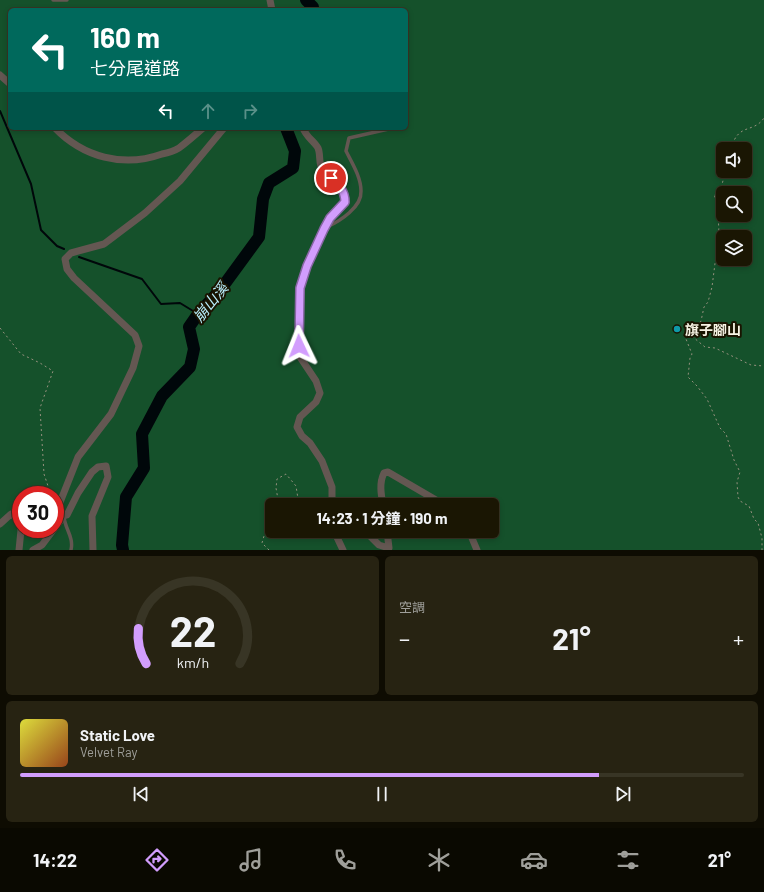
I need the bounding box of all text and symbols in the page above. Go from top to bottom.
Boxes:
text: 160 m [90,20,160,54]
icon: left [24,24,76,76]
text: 七分尾道路 [90,57,180,79]
icon: left [155,100,177,122]
icon: ahead [197,100,219,122]
icon: right [239,100,261,122]
map controls [716,142,752,266]
button: sound [716,142,752,178]
pin [314,161,348,195]
icon: arrive [320,167,342,189]
button: search [716,186,752,222]
button: layers [716,230,752,266]
water label: 崩山溪 [189,277,232,325]
place label: 旗子腳山 [685,321,741,338]
marker: 旗子腳山 [672,324,682,334]
position arrow [278,325,320,367]
speed limit sign: 30 [12,486,64,538]
text: 14:23 · 1 分鐘 · 190 m [317,509,447,527]
text: 空調 [399,599,425,615]
text: 22 [169,604,216,654]
text: 21° [552,620,591,656]
text: − [399,625,410,651]
text: + [733,625,744,651]
text: km/h [176,653,209,670]
text: Static Love [80,726,155,744]
text: Velvet Ray [80,744,138,760]
icon: previous [130,783,152,805]
icon: pause [371,783,393,805]
icon: next [612,783,634,805]
icon: directions [143,846,171,874]
icon: music [237,846,265,874]
icon: phone [331,846,359,874]
icon: climate [425,846,453,874]
icon: car [520,846,548,874]
icon: filters [614,846,642,874]
text: 14:22 [33,849,77,871]
text: 21° [708,849,731,871]

